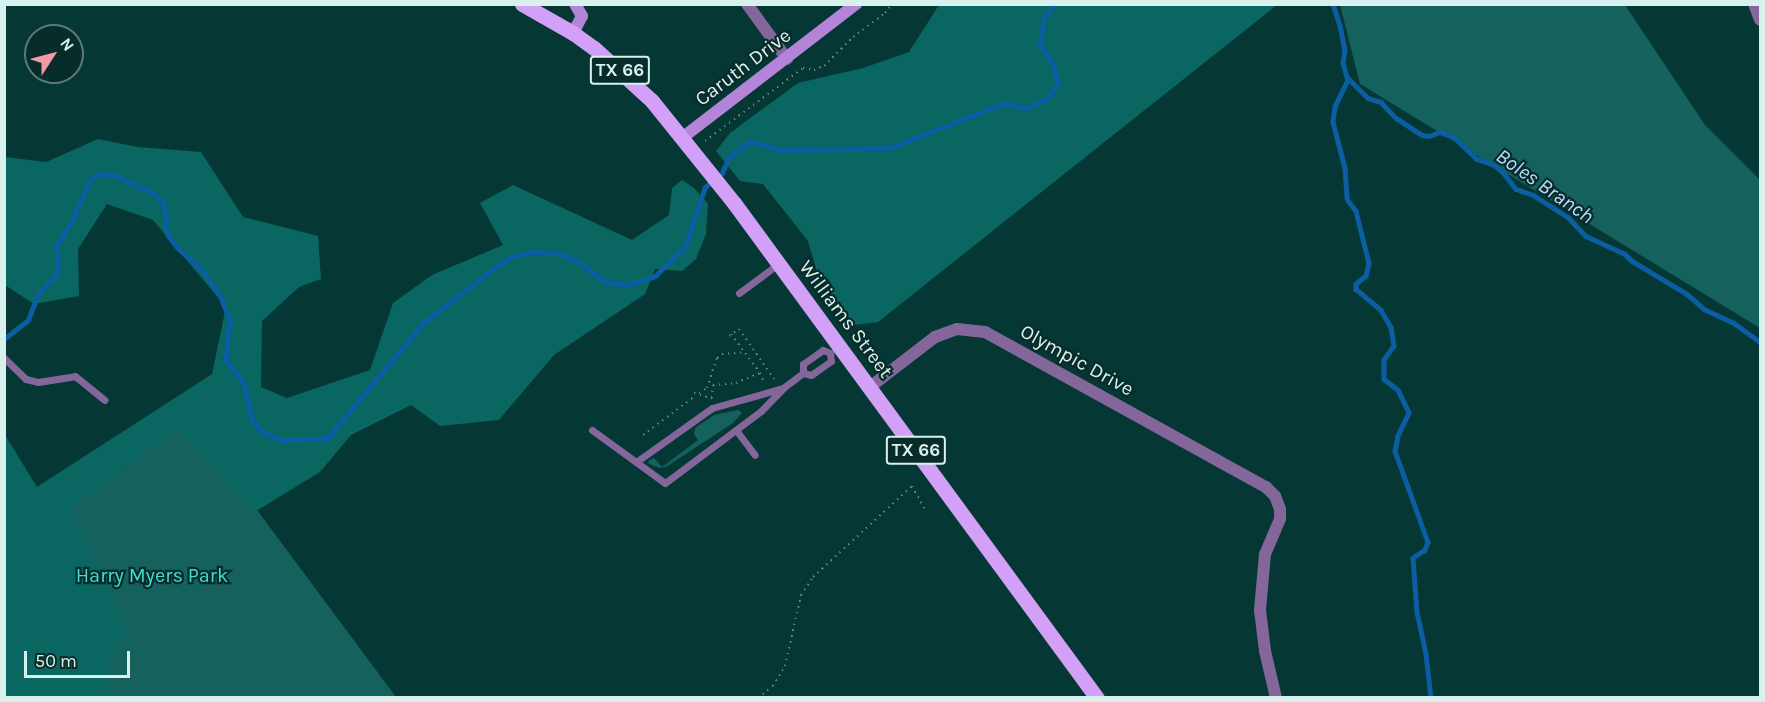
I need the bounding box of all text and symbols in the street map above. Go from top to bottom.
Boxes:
street label: Caruth Drive [690,23,796,111]
north arrow [24,24,84,84]
text: N [56,34,78,55]
road number: TX 66 [588,55,652,85]
water label: Boles Branch [1491,143,1599,229]
street label: Williams Street [794,256,898,382]
street label: Olympic Drive [1016,319,1138,401]
road number: TX 66 [884,435,948,465]
park label: Harry Myers Park [76,563,228,587]
scale bar [27,639,134,677]
text: 50 m [35,650,77,672]

